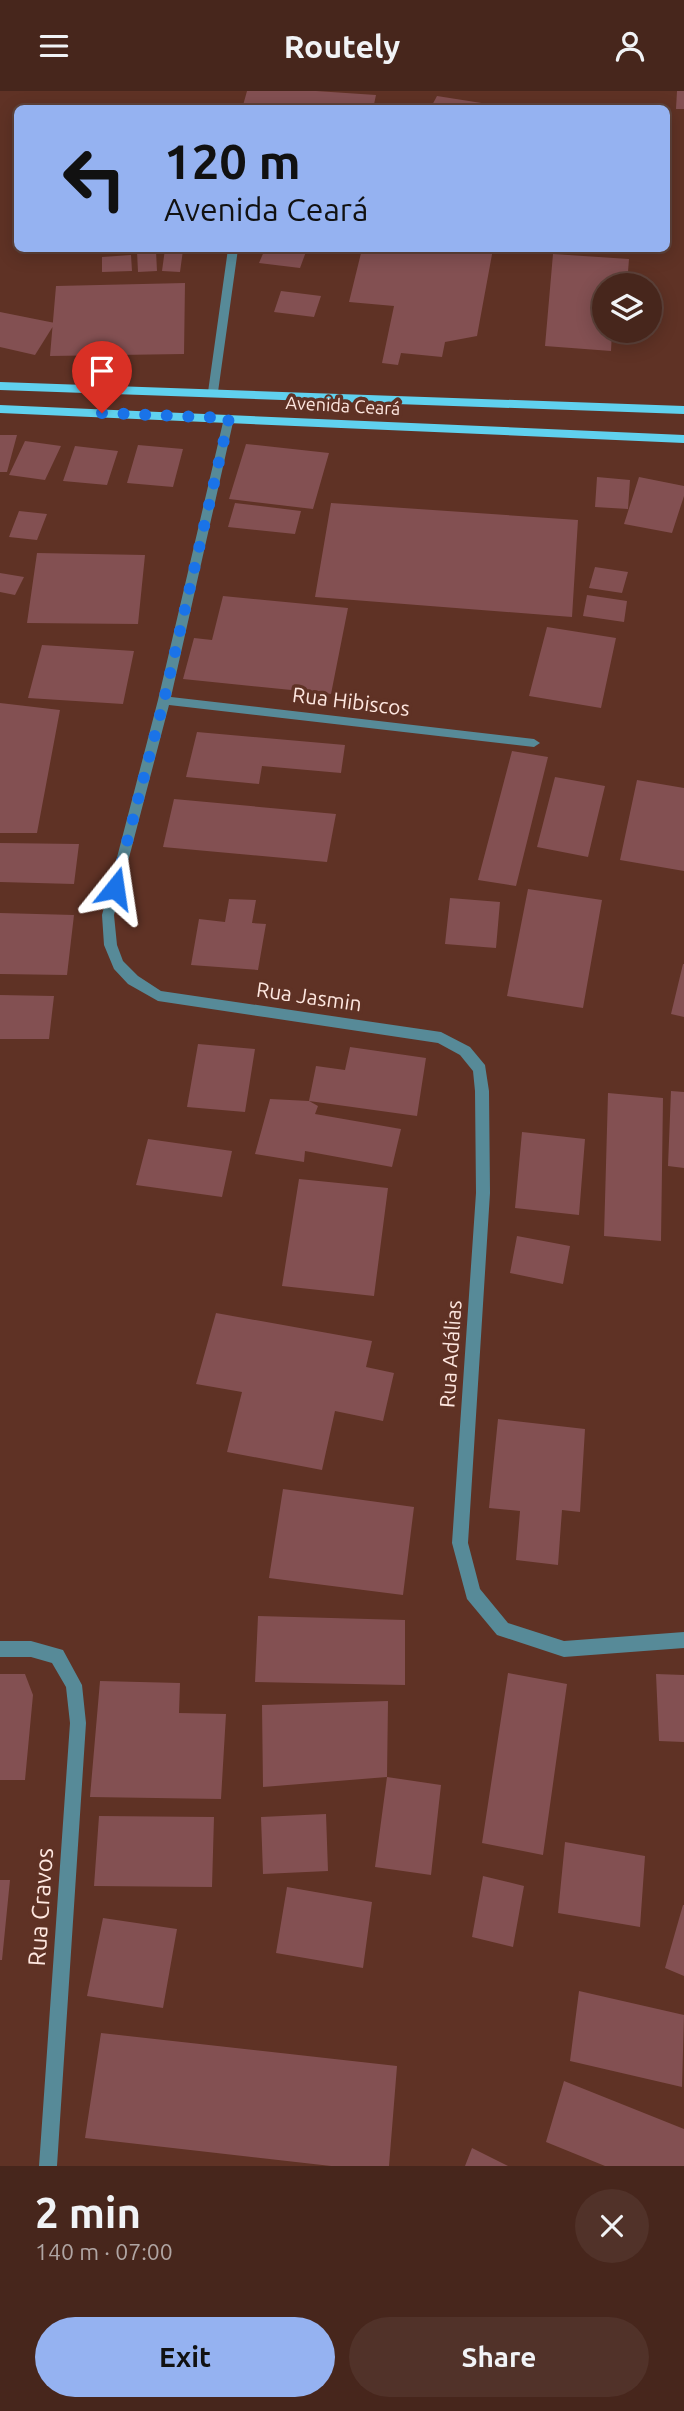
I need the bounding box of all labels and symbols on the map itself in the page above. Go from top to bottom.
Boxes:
pin [72,341,132,413]
street label: Avenida Ceará [285,392,401,418]
street label: Rua Hibiscos [291,682,411,720]
position arrow [78,851,152,925]
street label: Rua Jasmin [255,977,363,1015]
street label: Rua Adálias [434,1299,466,1409]
street label: Rua Cravos [23,1847,58,1967]

